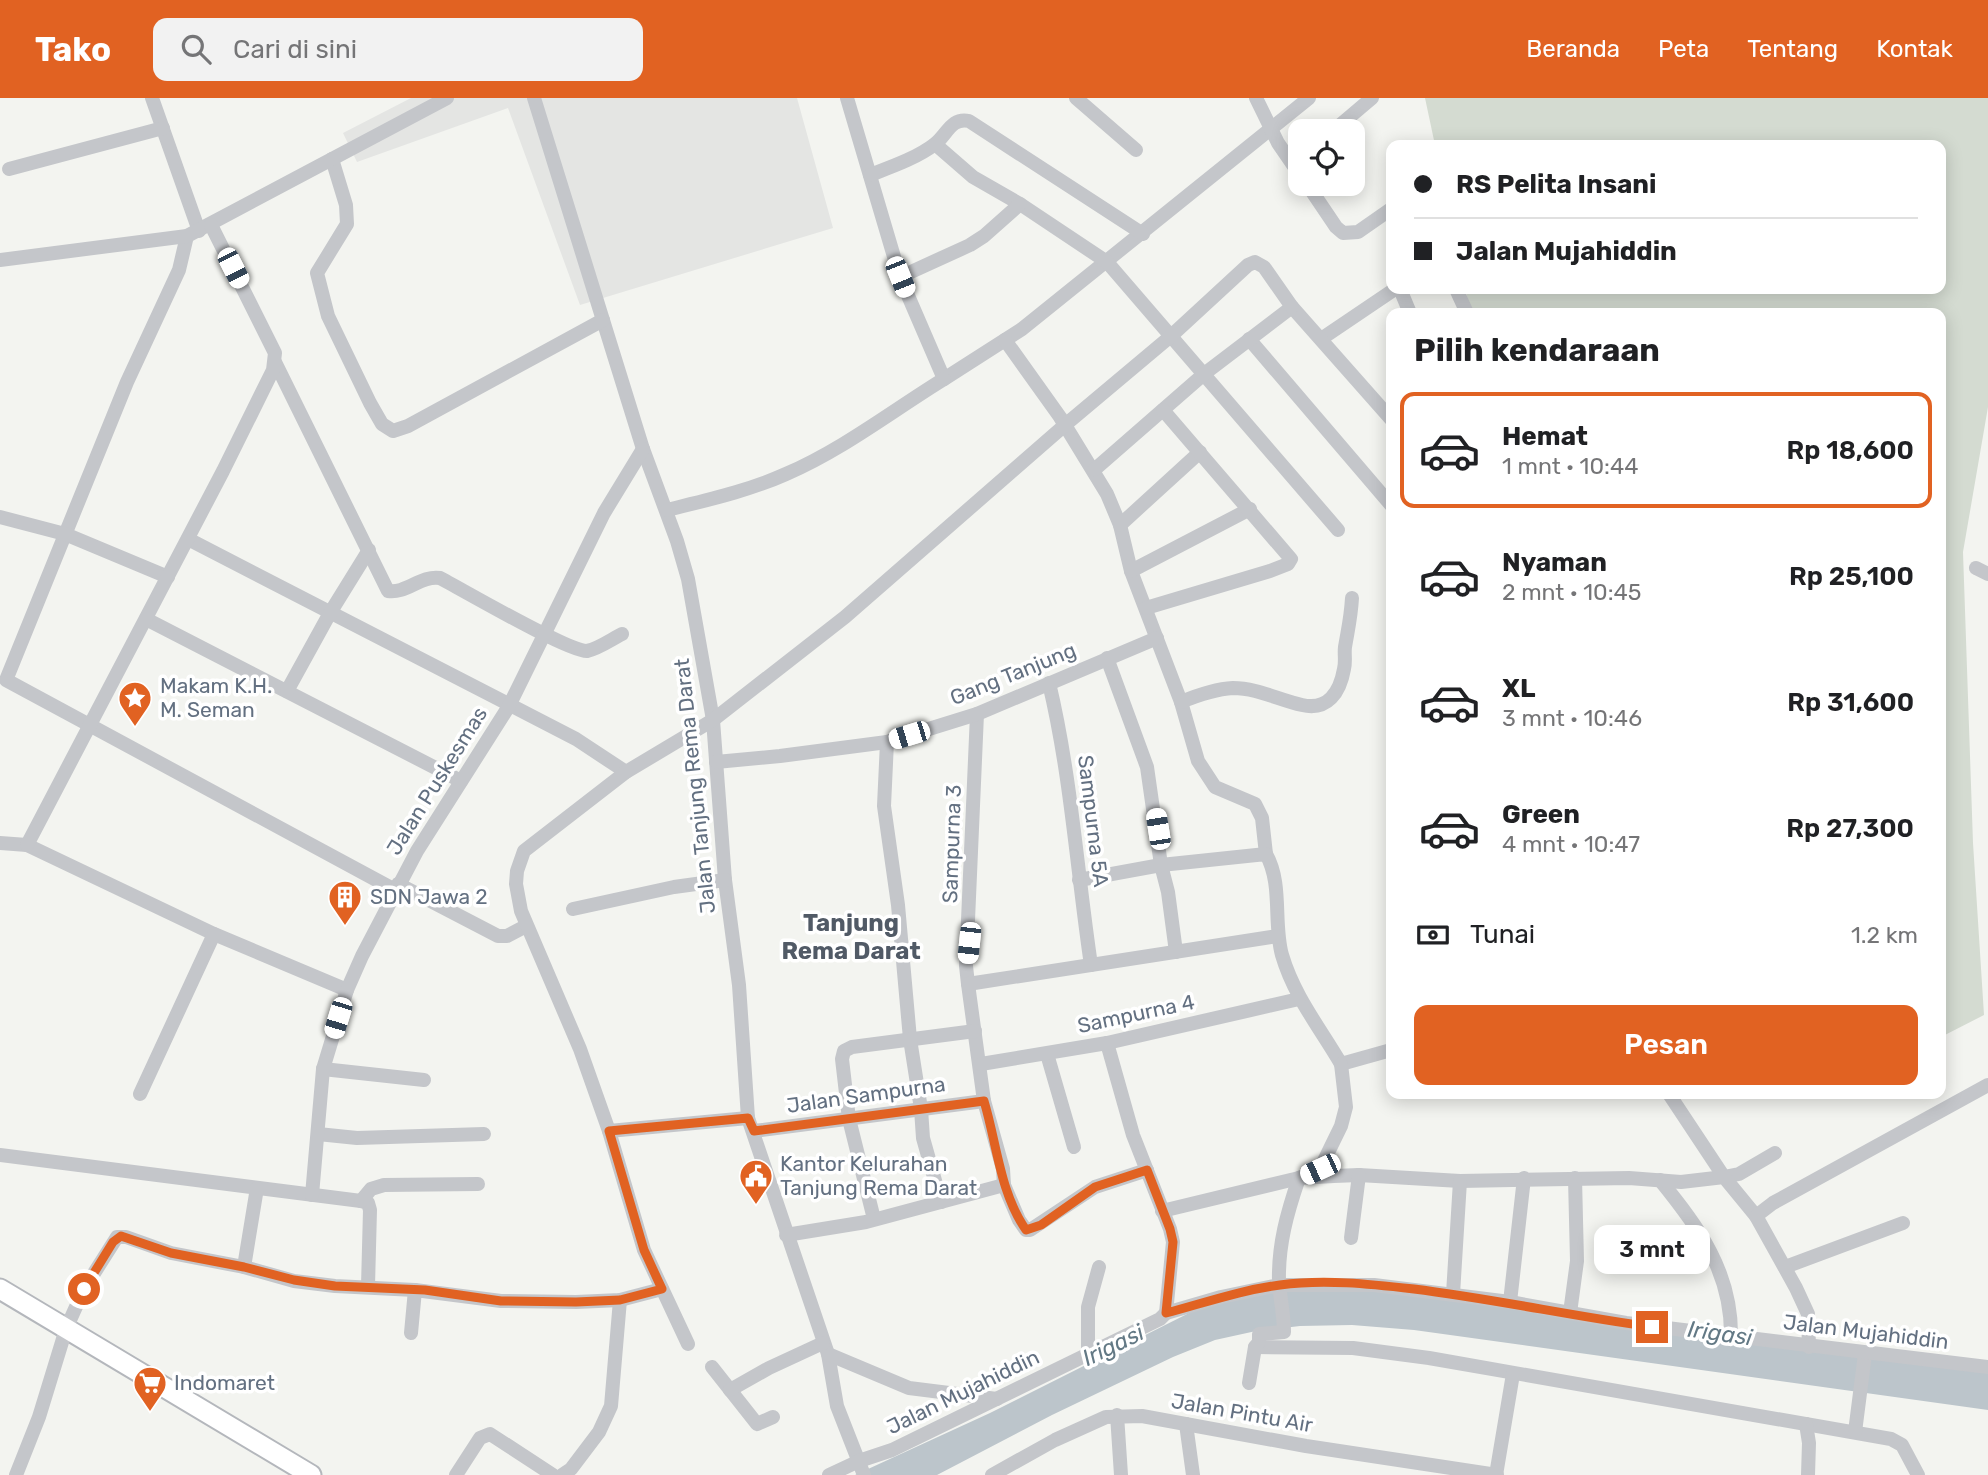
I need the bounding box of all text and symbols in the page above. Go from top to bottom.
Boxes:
search box [153,18,643,81]
text: Tako [35,30,111,69]
icon: search [177,30,215,68]
text: Cari di sini [233,34,357,65]
text: Beranda [1526,35,1620,63]
text: Peta [1658,35,1709,63]
text: Tentang [1747,35,1838,63]
text: Kontak [1876,35,1953,63]
map controls [1288,119,1365,196]
button: locate [1288,119,1365,196]
text: RS Pelita Insani [1456,169,1657,200]
text: Jalan Mujahiddin [1456,236,1677,267]
car [215,245,252,291]
car [883,254,918,300]
text: Pilih kendaraan [1414,331,1660,369]
icon: car [1418,419,1481,482]
text: Hemat [1502,421,1588,452]
text: Rp 18,600 [1787,435,1914,466]
text: 1 mnt · 10:44 [1502,452,1638,480]
icon: car [1418,545,1481,608]
text: Nyaman [1502,547,1607,578]
text: Rp 25,100 [1789,561,1914,592]
text: 2 mnt · 10:45 [1502,578,1642,606]
street label: Gang Tanjung [946,637,1079,710]
street label: Jalan Tanjung Rema Darat [669,657,720,915]
icon: car [1418,671,1481,734]
place label: Makam K.H. M. Seman [160,673,272,722]
text: XL [1502,673,1535,704]
place icon: Makam K.H. M. Seman [116,679,154,728]
text: Rp 31,600 [1787,687,1914,718]
street label: Jalan Puskesmas [381,702,492,859]
text: 3 mnt · 10:46 [1502,704,1642,732]
car [886,719,933,751]
street label: Sampurna 5A [1073,754,1114,888]
street label: Sampurna 3 [937,784,966,904]
icon: car [1418,797,1481,860]
text: Green [1502,799,1580,830]
car [1145,807,1172,851]
text: Rp 27,300 [1786,813,1914,844]
text: 4 mnt · 10:47 [1502,830,1640,858]
building icon: SDN Jawa 2 [326,878,364,927]
place label: SDN Jawa 2 [370,884,488,909]
district label: Tanjung Rema Darat [781,909,921,965]
icon: cash [1414,916,1452,954]
text: Tunai [1470,919,1535,950]
car [957,921,982,965]
text: 1.2 km [1851,921,1918,949]
street label: Sampurna 4 [1075,989,1197,1038]
car [322,995,355,1041]
button: Pesan [1414,1005,1918,1085]
street label: Jalan Sampurna [785,1071,947,1118]
place label: Kantor Kelurahan Tanjung Rema Darat [780,1151,977,1200]
car [1297,1151,1344,1187]
public building icon: Kantor Kelurahan Tanjung Rema Darat [737,1157,775,1206]
callout: 3 mnt [1594,1226,1710,1274]
text: 3 mnt [1619,1235,1685,1263]
route start [68,1273,100,1305]
street label: Jalan Mujahiddin [1782,1309,1950,1354]
route end [1636,1311,1668,1343]
water label: Irigasi [1686,1315,1756,1352]
water label: Irigasi [1078,1318,1150,1372]
street label: Jalan Mujahiddin [883,1344,1043,1439]
supermarket icon: Indomaret [131,1364,169,1413]
place label: Indomaret [174,1370,275,1395]
street label: Jalan Pintu Air [1169,1388,1315,1437]

